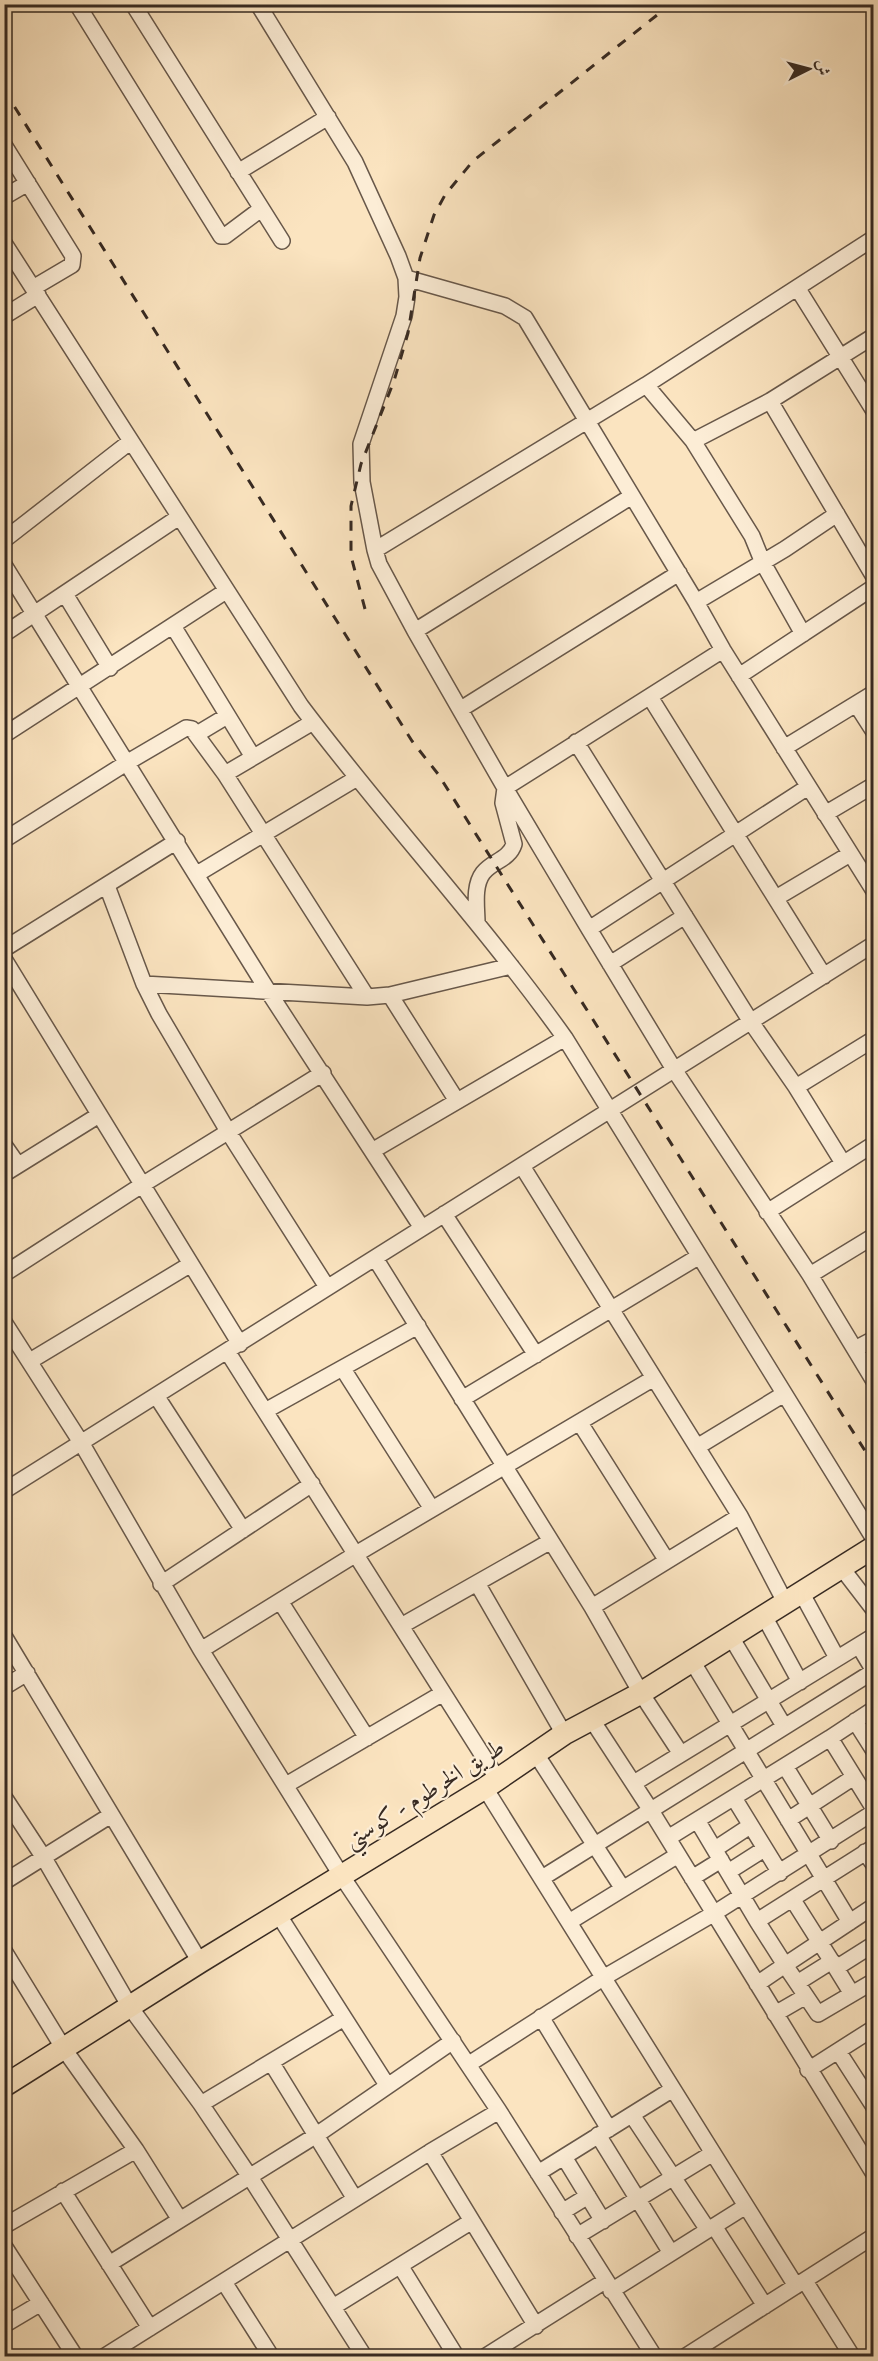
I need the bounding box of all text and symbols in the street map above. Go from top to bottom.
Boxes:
north arrow [779,39,839,99]
text: ش [809,59,834,77]
street label: طريق الخرطوم - كوستي [338,1732,514,1860]

